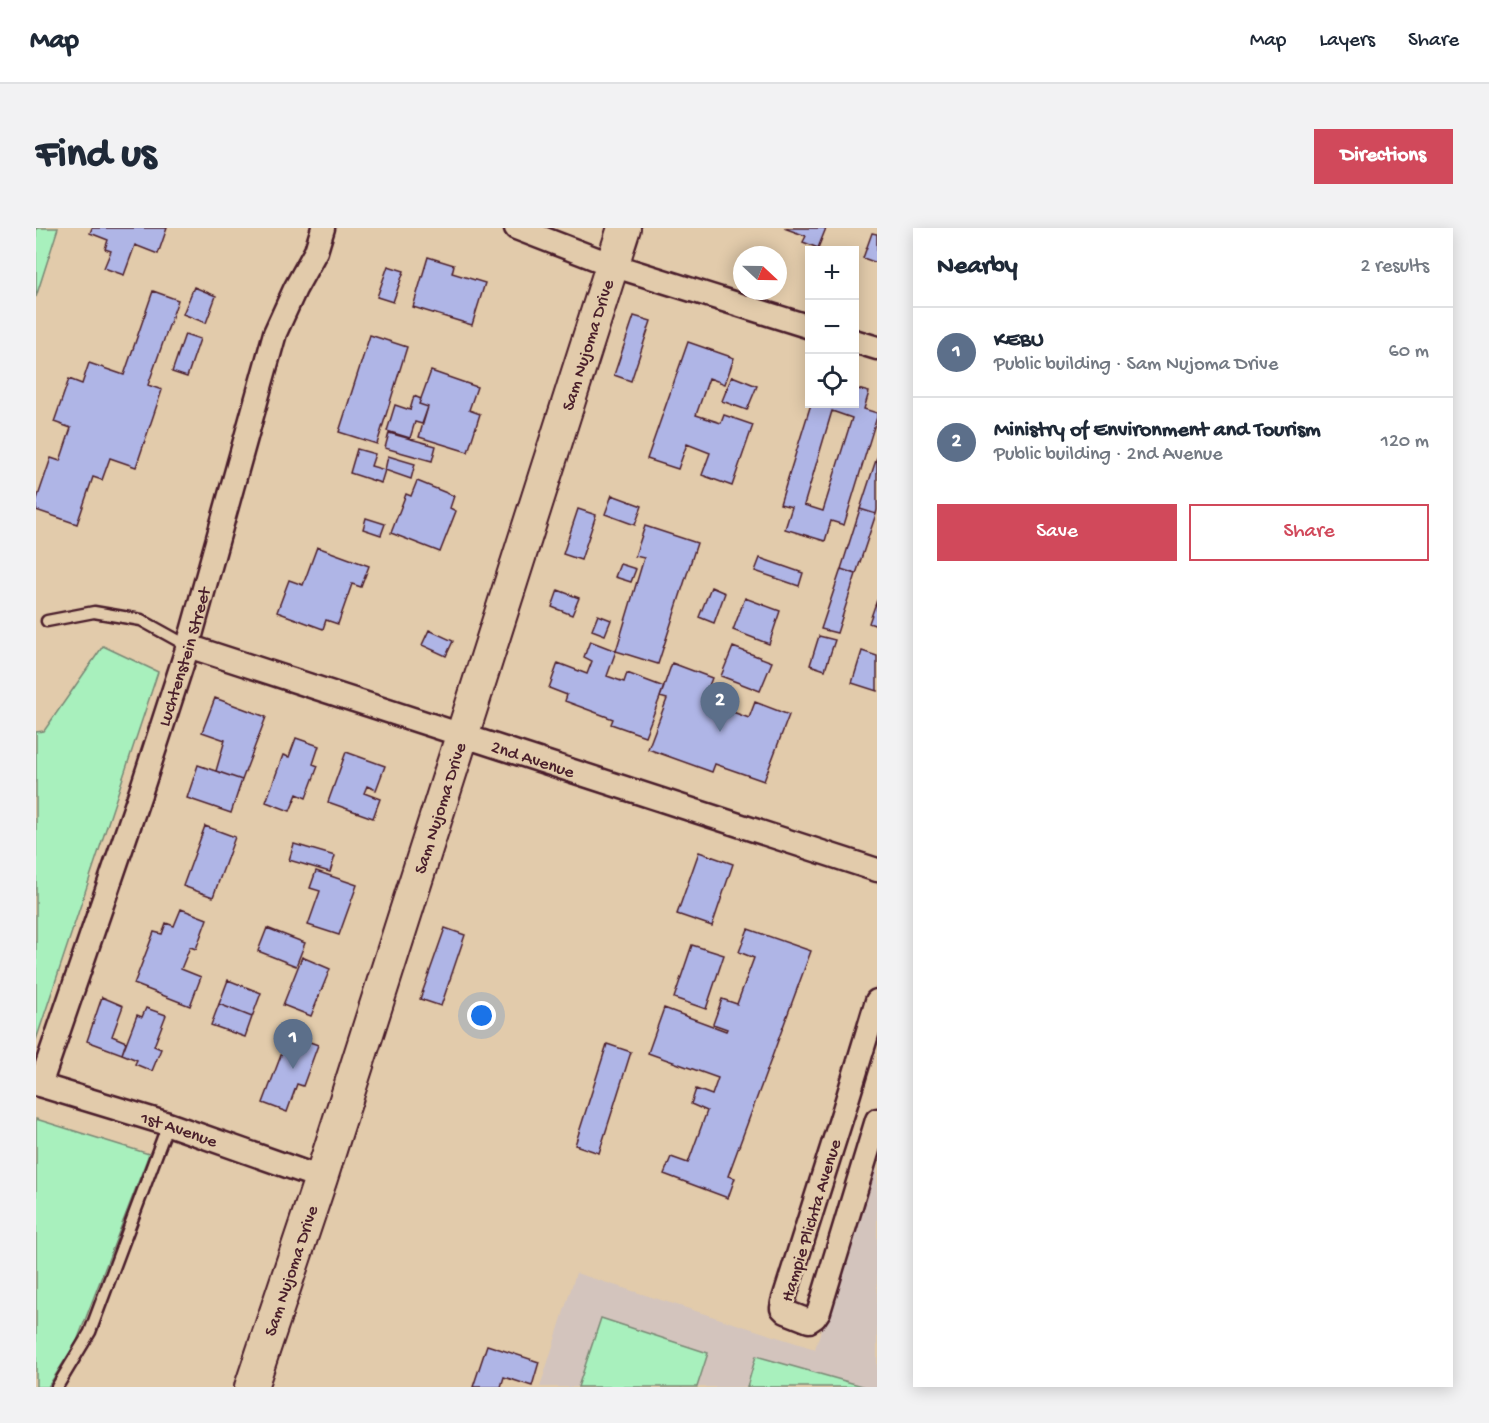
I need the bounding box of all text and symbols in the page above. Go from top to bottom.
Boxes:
text: Map [30,25,79,58]
text: Map [1250,29,1286,54]
text: Layers [1319,29,1375,54]
text: Share [1408,29,1459,54]
button: Directions [1314,129,1453,184]
text: Find us [36,132,156,181]
north arrow [733,246,787,300]
map controls [805,246,859,408]
button: + [805,246,859,300]
text: Nearby [937,252,1018,283]
text: 2 results [1360,256,1429,279]
street label: Sam Nujoma Drive [558,277,620,414]
button: − [805,300,859,354]
text: KEBU [994,328,1044,354]
text: 1 [952,341,961,364]
text: 60 m [1389,341,1429,364]
button: locate [805,354,859,408]
text: Public building · Sam Nujoma Drive [994,354,1278,377]
text: Ministry of Environment and Tourism [994,418,1321,444]
text: 2 [952,431,961,454]
text: 120 m [1381,431,1429,454]
text: Public building · 2nd Avenue [994,444,1223,467]
button: Save [937,504,1177,561]
button: Share [1189,504,1429,561]
street label: Luchtenstein Street [155,584,217,729]
pin: 2 [700,682,740,732]
street label: 2nd Avenue [488,737,577,784]
street label: Sam Nujoma Drive [411,740,472,877]
your location [467,1001,496,1030]
pin: 1 [274,1020,312,1069]
street label: 1st Avenue [137,1108,220,1154]
street label: Hampie Plichta Avenue [778,1136,847,1304]
street label: Sam Nujoma Drive [261,1202,324,1339]

